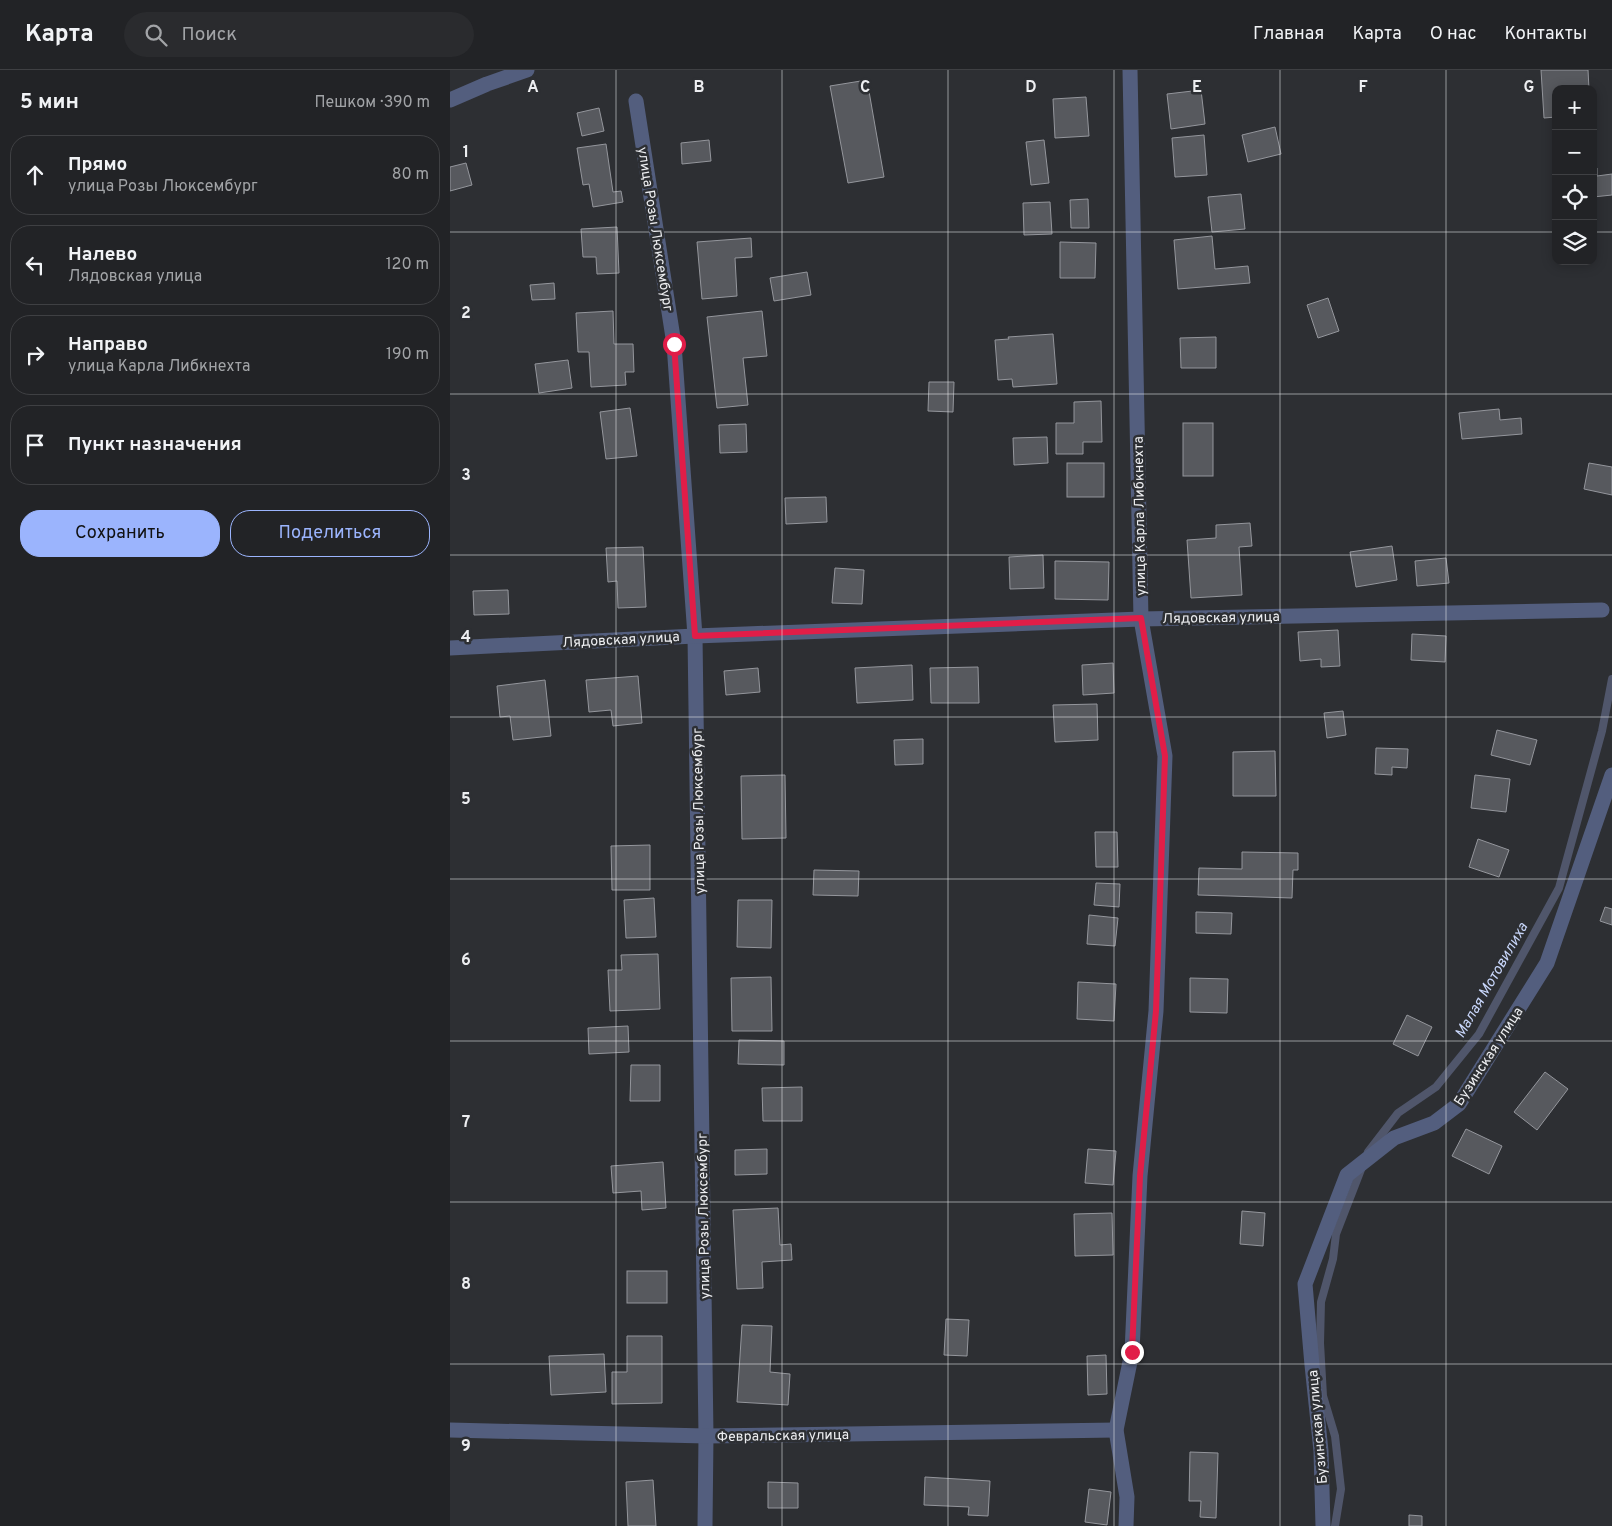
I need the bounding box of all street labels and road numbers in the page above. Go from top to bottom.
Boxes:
street label: улица Розы Люксембург [633,146,676,313]
street label: улица Карла Либкнехта [1131,436,1150,596]
street label: Лядовская улица [1162,609,1280,628]
street label: Лядовская улица [562,629,680,652]
street label: улица Розы Люксембург [690,728,709,894]
street label: Бузинская улица [1451,1004,1528,1109]
street label: улица Розы Люксембург [695,1133,714,1299]
street label: Бузинская улица [1305,1369,1332,1485]
street label: Февральская улица [717,1427,849,1446]

